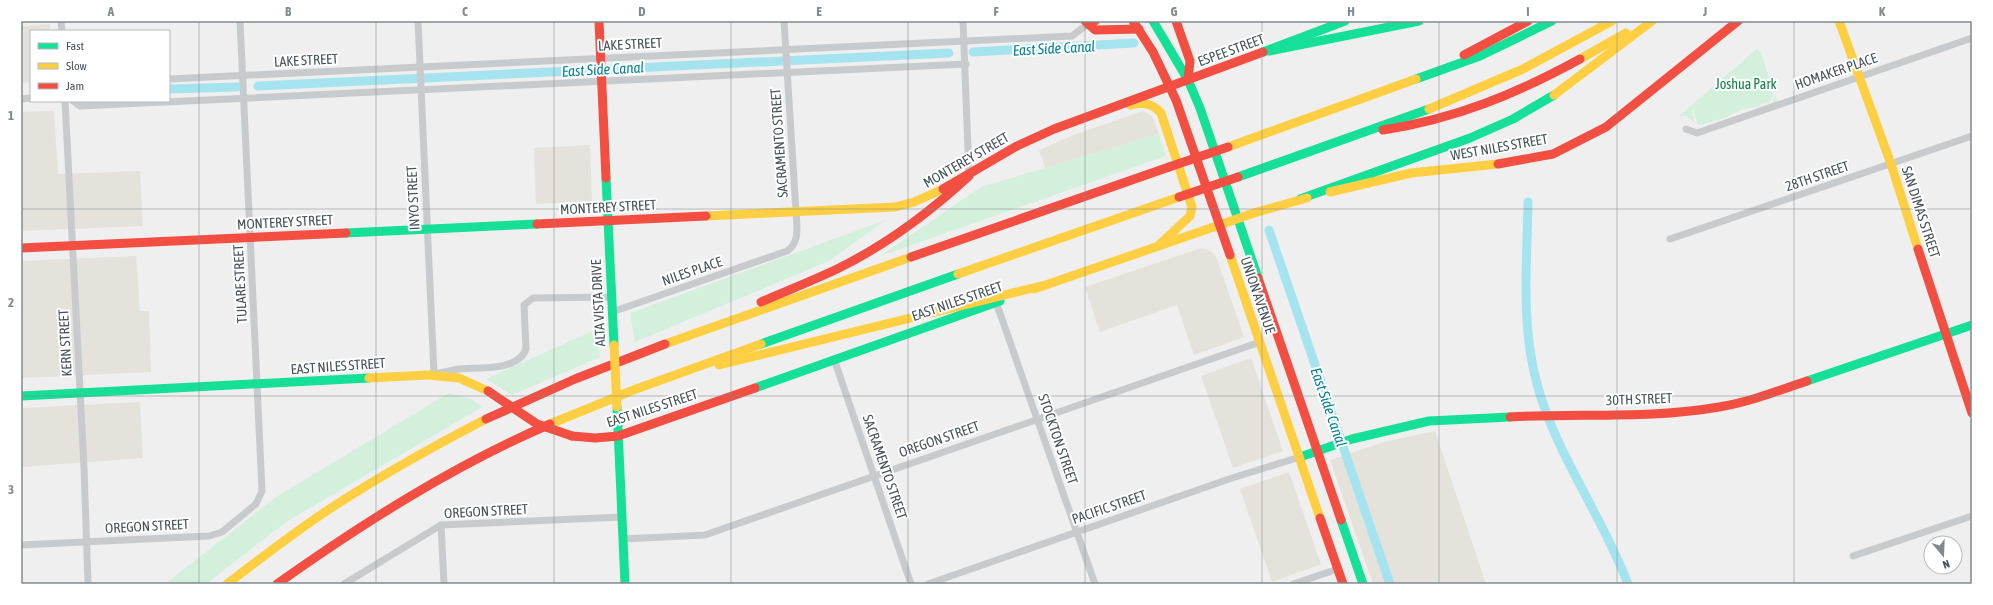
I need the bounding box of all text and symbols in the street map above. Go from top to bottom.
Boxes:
text: A [107,4,115,19]
text: B [285,4,292,19]
text: C [462,4,468,19]
text: D [638,4,646,19]
text: E [816,4,822,19]
text: F [993,4,999,19]
text: G [1171,4,1178,19]
text: H [1347,4,1355,19]
text: I [1526,4,1530,19]
text: J [1702,4,1707,19]
text: K [1879,4,1886,19]
legend [30,30,170,102]
street label: ESPEE STREET [1196,31,1266,69]
street label: LAKE STREET [598,34,662,54]
water label: East Side Canal [1012,37,1096,59]
text: Fast [66,39,84,53]
street label: HOMAKER PLACE [1793,49,1879,93]
street label: LAKE STREET [274,50,338,70]
water label: East Side Canal [561,58,645,80]
text: Slow [66,59,87,73]
park label: Joshua Park [1715,76,1777,92]
text: Jam [66,79,84,93]
street label: SACRAMENTO STREET [767,88,791,198]
text: 1 [8,108,14,123]
street label: MONTEREY STREET [920,129,1012,191]
street label: WEST NILES STREET [1449,131,1549,163]
street label: 28TH STREET [1783,158,1851,194]
street label: SAN DIMAS STREET [1899,164,1943,260]
street label: INYO STREET [403,165,423,231]
street label: MONTEREY STREET [560,196,656,218]
street label: MONTEREY STREET [237,211,333,233]
street label: TULARE STREET [230,244,250,324]
street label: NILES PLACE [660,253,724,289]
street label: UNION AVENUE [1237,254,1279,336]
street label: ALTA VISTA DRIVE [588,259,608,347]
street label: EAST NILES STREET [910,278,1004,324]
text: 2 [8,295,14,310]
street label: KERN STREET [55,309,75,377]
street label: EAST NILES STREET [290,355,386,377]
water label: East Side Canal [1307,365,1351,449]
street label: EAST NILES STREET [604,386,700,430]
street label: 30TH STREET [1606,390,1672,408]
street label: STOCKTON STREET [1035,392,1081,486]
street label: SACRAMENTO STREET [860,413,910,521]
street label: OREGON STREET [897,418,981,460]
text: 3 [8,482,14,497]
street label: PACIFIC STREET [1070,487,1148,527]
street label: OREGON STREET [444,501,528,521]
street label: OREGON STREET [105,516,189,536]
north arrow [1923,535,1963,575]
text: N [1941,558,1951,571]

